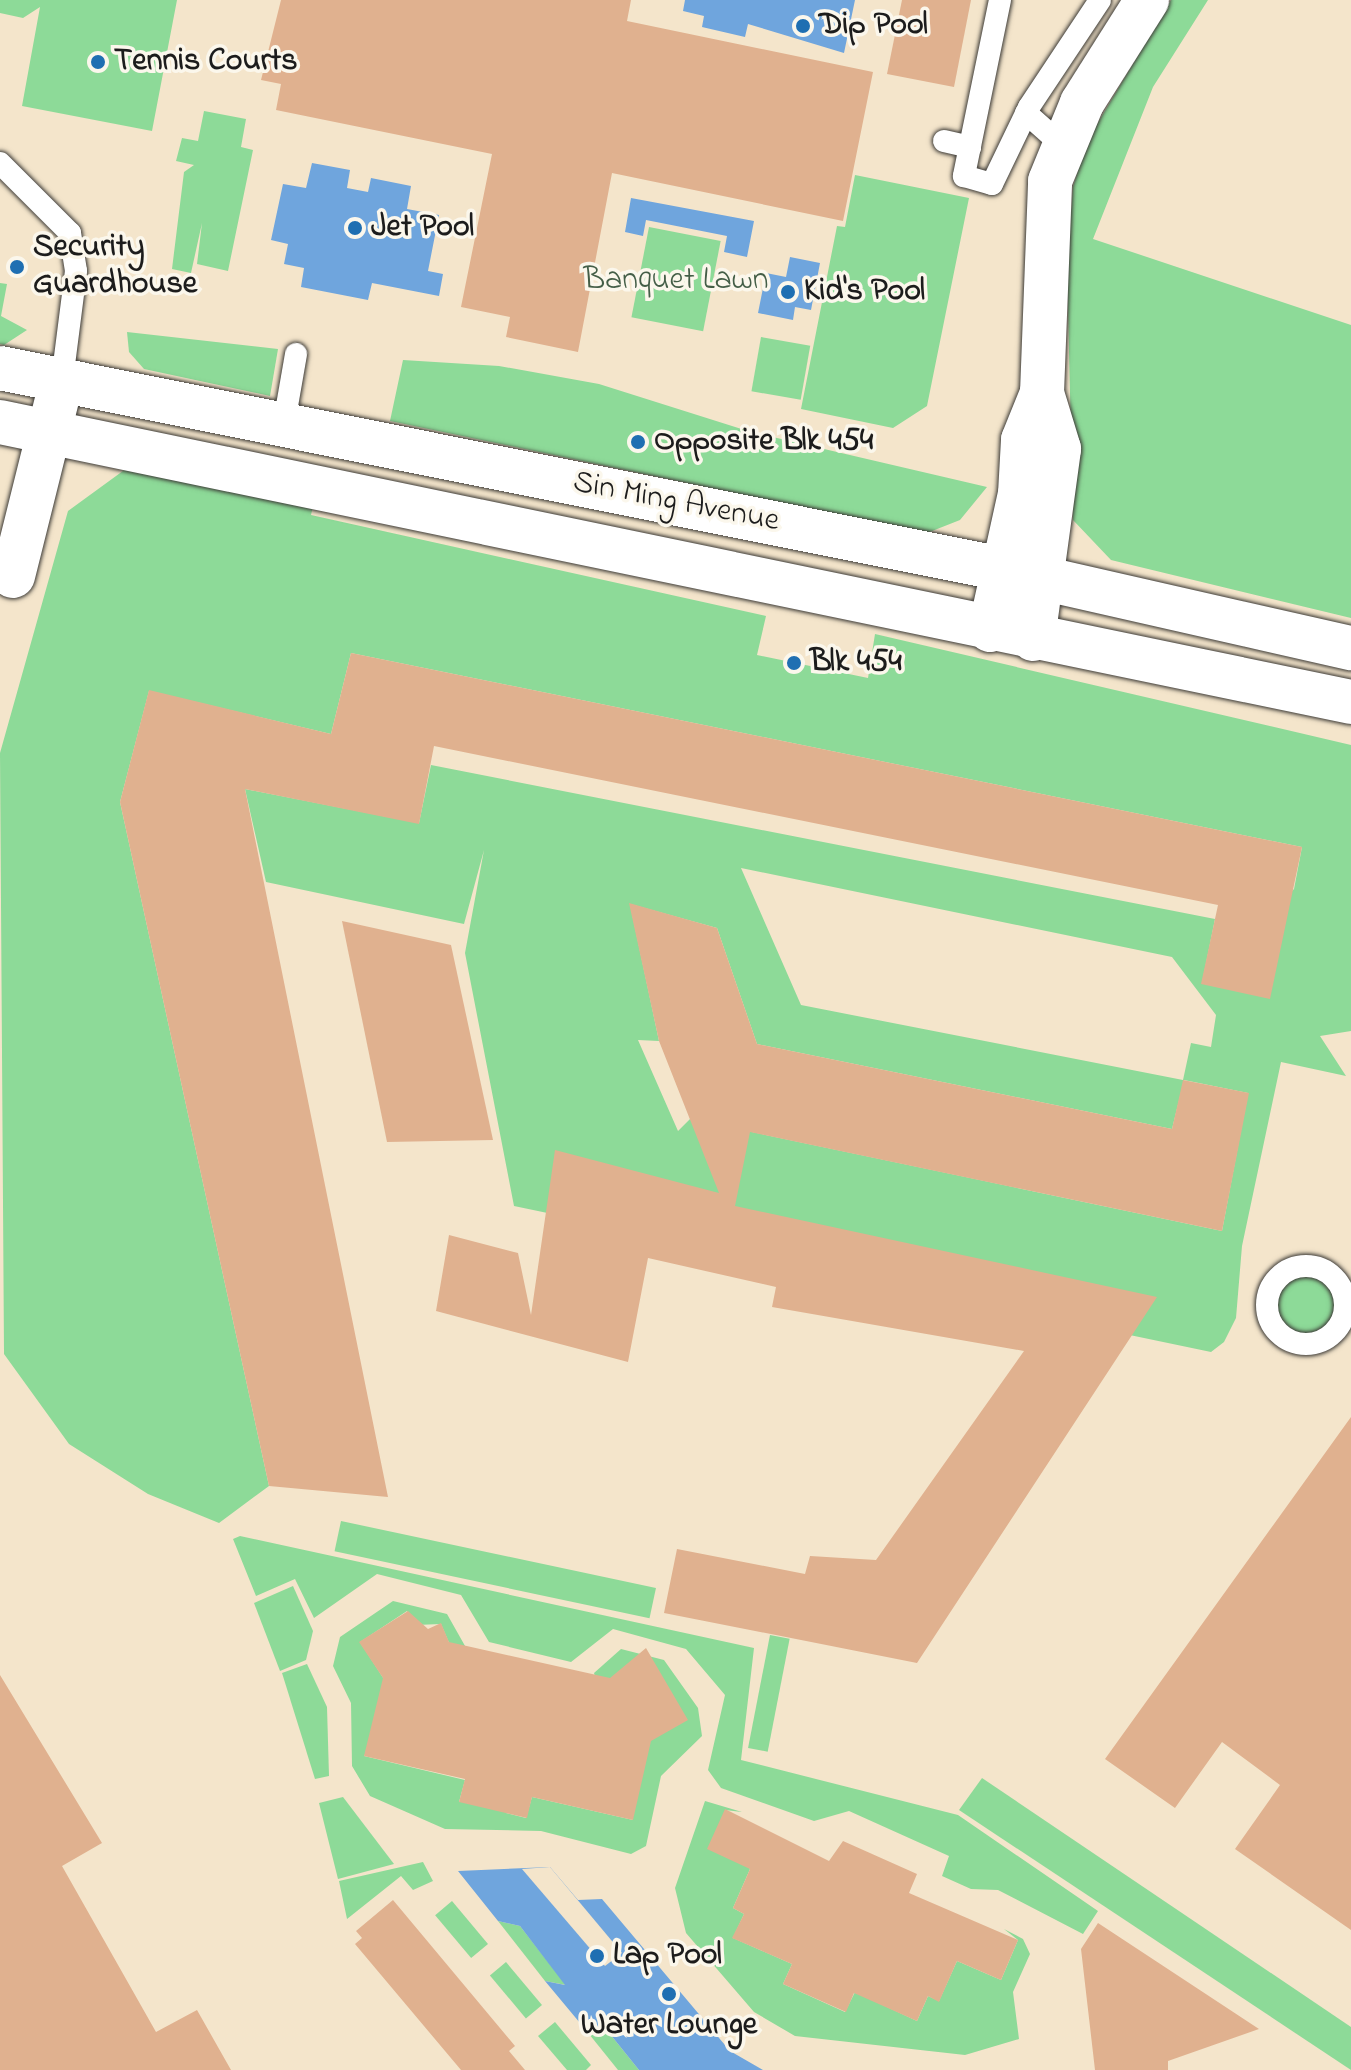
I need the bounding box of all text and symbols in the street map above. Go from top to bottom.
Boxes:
place label: Dip Pool [819,7,928,45]
marker: Dip Pool [794,17,812,35]
place label: Tennis Courts [114,43,298,81]
marker: Tennis Courts [89,53,107,71]
place label: Jet Pool [371,209,474,247]
marker: Jet Pool [346,219,364,237]
place label: Security Guardhouse [33,230,197,305]
marker: Security Guardhouse [8,258,26,276]
park label: Banquet Lawn [583,262,769,300]
place label: Kid's Pool [804,273,925,311]
marker: Kid's Pool [779,283,797,301]
place label: Opposite Blk 454 [654,423,873,461]
marker: Opposite Blk 454 [629,433,647,451]
street label: Sin Ming Avenue [570,464,782,542]
place label: Blk 454 [810,644,902,682]
marker: Blk 454 [785,654,803,672]
place label: Lap Pool [613,1937,722,1975]
marker: Lap Pool [588,1947,606,1965]
marker: Water Lounge [660,1985,678,2003]
place label: Water Lounge [581,2007,757,2045]

